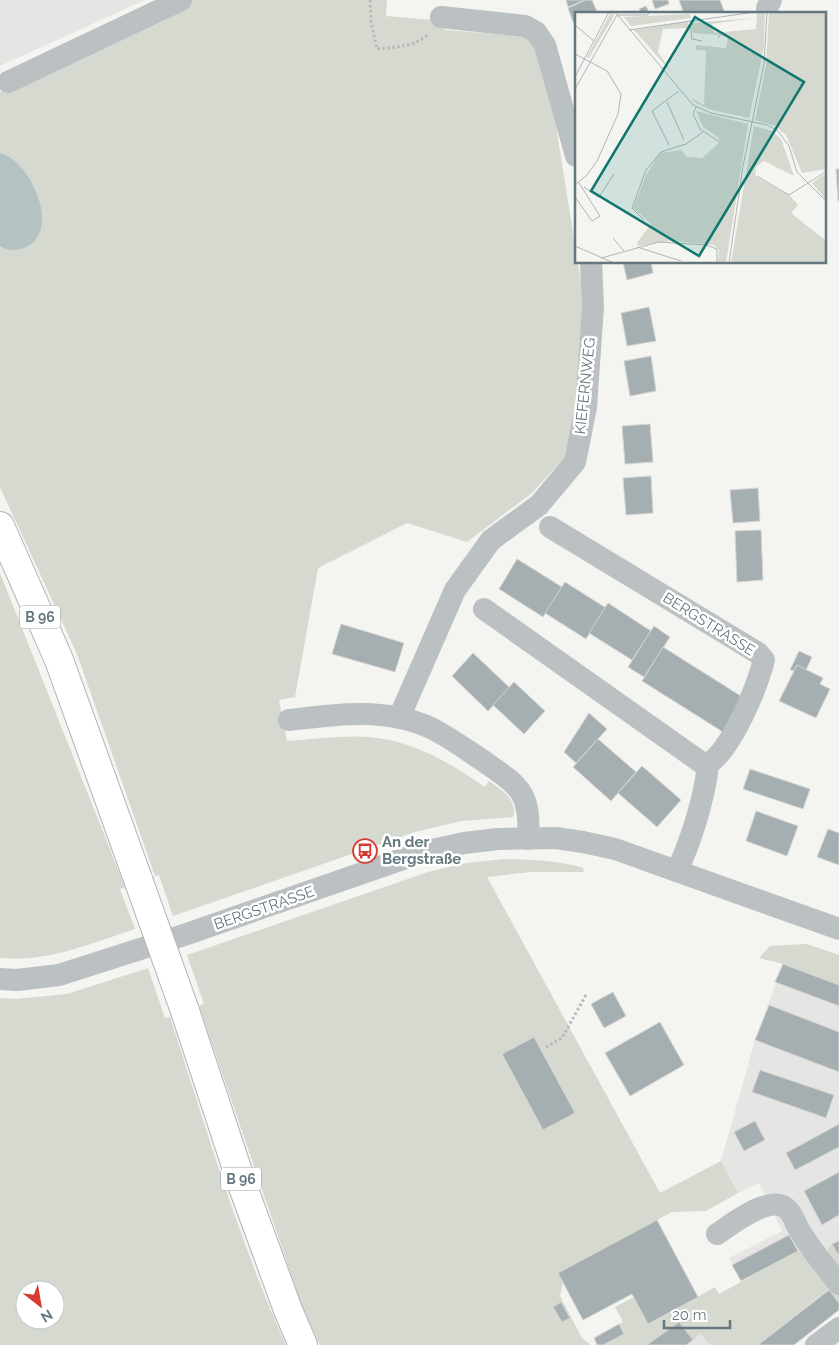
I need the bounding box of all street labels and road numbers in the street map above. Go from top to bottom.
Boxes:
street label: KIEFERNWEG [571,337,599,435]
street label: BERGSTRASSE [660,589,758,659]
road number: B 96 [20,606,60,628]
street label: BERGSTRASSE [211,882,317,934]
road number: B 96 [221,1168,261,1190]

